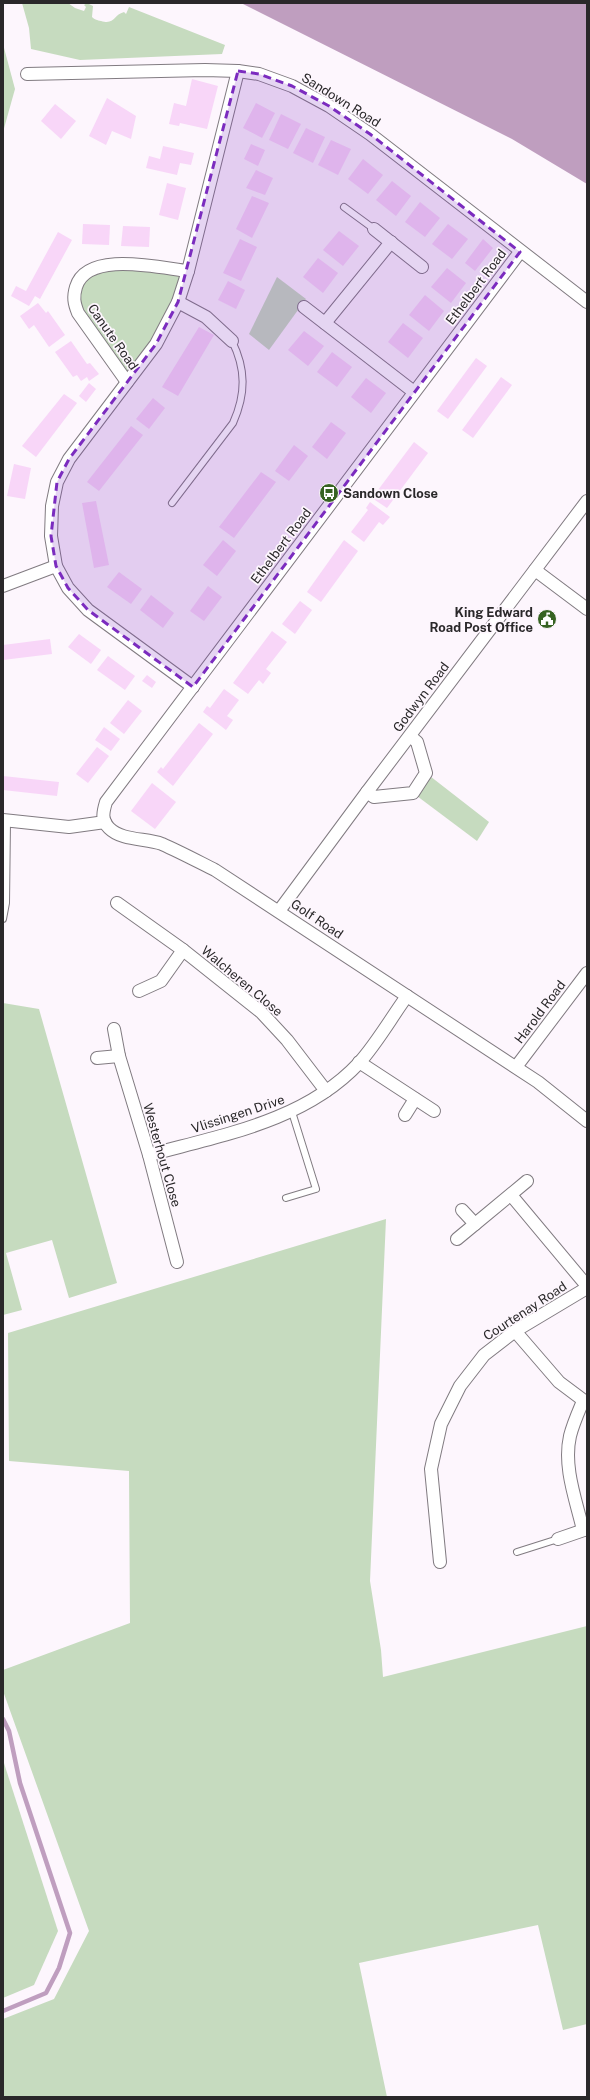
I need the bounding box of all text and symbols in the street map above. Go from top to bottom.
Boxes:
street label: Sandown Road [299,70,383,130]
street label: Ethelbert Road [443,246,509,328]
street label: Canute Road [85,301,141,373]
bus stop icon: Sandown Close [318,482,340,504]
place label: Sandown Close [343,486,438,501]
street label: Ethelbert Road [248,505,314,587]
place label: King Edward Road Post Office [430,605,533,635]
public building icon: King Edward Road Post Office [536,608,558,630]
street label: Godwyn Road [390,659,452,735]
street label: Golf Road [288,896,346,942]
street label: Walcheren Close [198,943,286,1019]
street label: Harold Road [512,978,568,1046]
street label: Vlissingen Drive [190,1092,286,1136]
street label: Westerhout Close [140,1101,184,1209]
street label: Courtenay Road [481,1278,569,1344]

